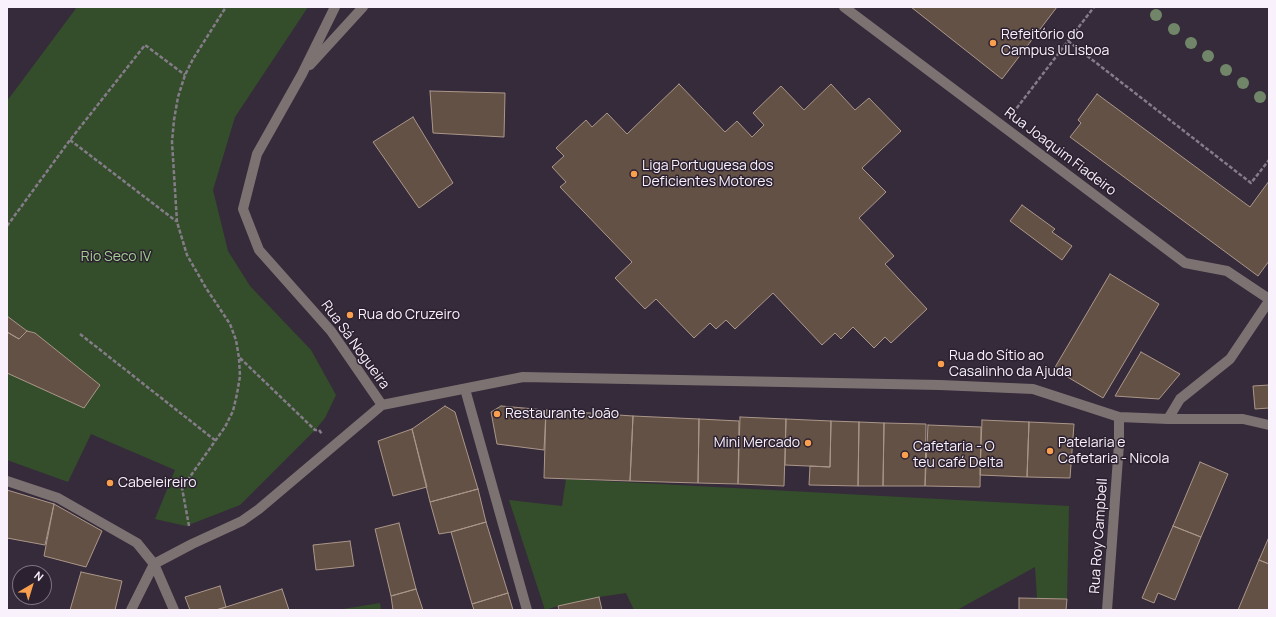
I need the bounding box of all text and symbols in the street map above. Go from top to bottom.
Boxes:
place label: Refeitório do Campus ULisboa [1001,27,1109,60]
marker: Refeitório do Campus ULisboa [988,38,998,48]
street label: Rua Joaquim Fiadeiro [1001,104,1119,200]
place label: Liga Portuguesa dos Deficientes Motores [642,158,774,190]
marker: Liga Portuguesa dos Deficientes Motores [629,169,639,179]
park label: Rio Seco IV [81,249,151,265]
street label: Rua Sá Nogueira [317,297,393,393]
place label: Rua do Cruzeiro [358,307,460,323]
marker: Rua do Cruzeiro [345,310,355,320]
place label: Rua do Sítio ao Casalinho da Ajuda [949,348,1072,380]
marker: Rua do Sítio ao Casalinho da Ajuda [936,359,946,369]
place label: Restaurante João [505,406,619,422]
marker: Restaurante João [492,409,502,419]
place label: Mini Mercado [714,435,800,451]
place label: Patelaria e Cafetaria - Nicola [1058,435,1169,468]
marker: Mini Mercado [803,438,813,448]
place label: Cafetaria - O teu café Delta [913,439,1003,472]
marker: Patelaria e Cafetaria - Nicola [1045,446,1055,456]
marker: Cafetaria - O teu café Delta [900,450,910,460]
place label: Cabeleireiro [118,475,197,491]
marker: Cabeleireiro [105,478,115,488]
street label: Rua Roy Campbell [1087,478,1111,594]
north arrow [12,565,52,605]
text: N [31,568,47,584]

